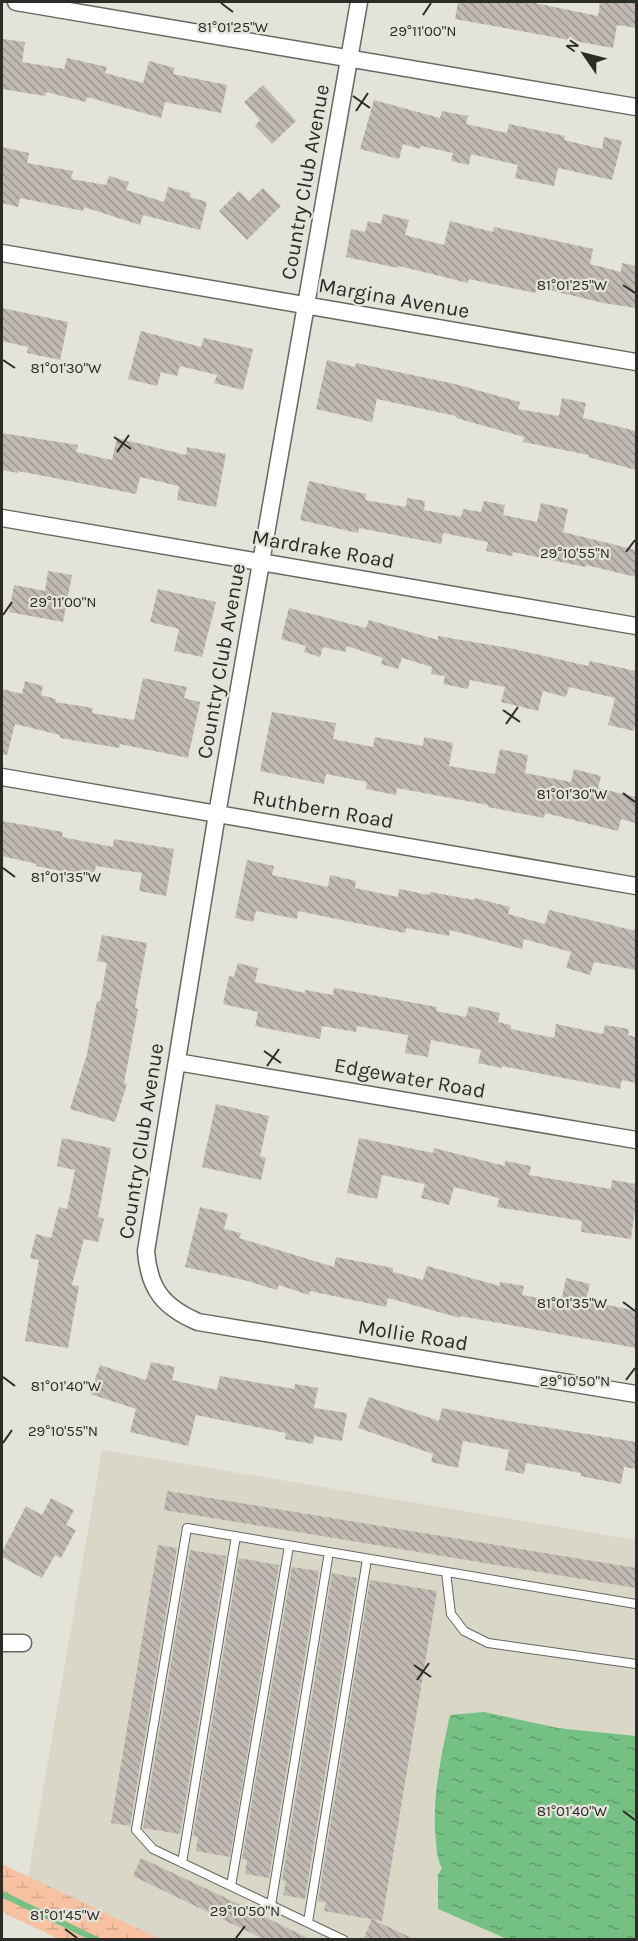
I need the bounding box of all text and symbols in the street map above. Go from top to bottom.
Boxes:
text: 81°01'25"W [198,18,269,36]
text: 29°11'00"N [389,22,457,40]
north arrow [554,24,614,84]
text: N [561,36,583,56]
street label: Country Club Avenue [276,82,334,282]
street label: Margina Avenue [317,273,471,323]
text: 81°01'25"W [537,276,608,294]
text: 81°01'30"W [31,359,102,377]
street label: Mardrake Road [250,525,396,573]
text: 29°10'55"N [540,544,610,562]
street label: Country Club Avenue [192,561,250,761]
text: 29°11'00"N [29,593,97,611]
street label: Ruthbern Road [251,785,395,833]
text: 81°01'30"W [537,785,608,803]
text: 81°01'35"W [31,868,102,886]
street label: Country Club Avenue [114,1041,168,1241]
street label: Edgewater Road [332,1053,488,1103]
text: 81°01'35"W [537,1294,608,1312]
street label: Mollie Road [356,1314,470,1356]
text: 29°10'50"N [540,1372,610,1390]
text: 81°01'40"W [31,1377,102,1395]
text: 29°10'55"N [28,1422,98,1440]
text: 81°01'40"W [537,1802,608,1820]
text: 29°10'50"N [210,1902,280,1920]
text: 81°01'45"W [30,1906,101,1924]

